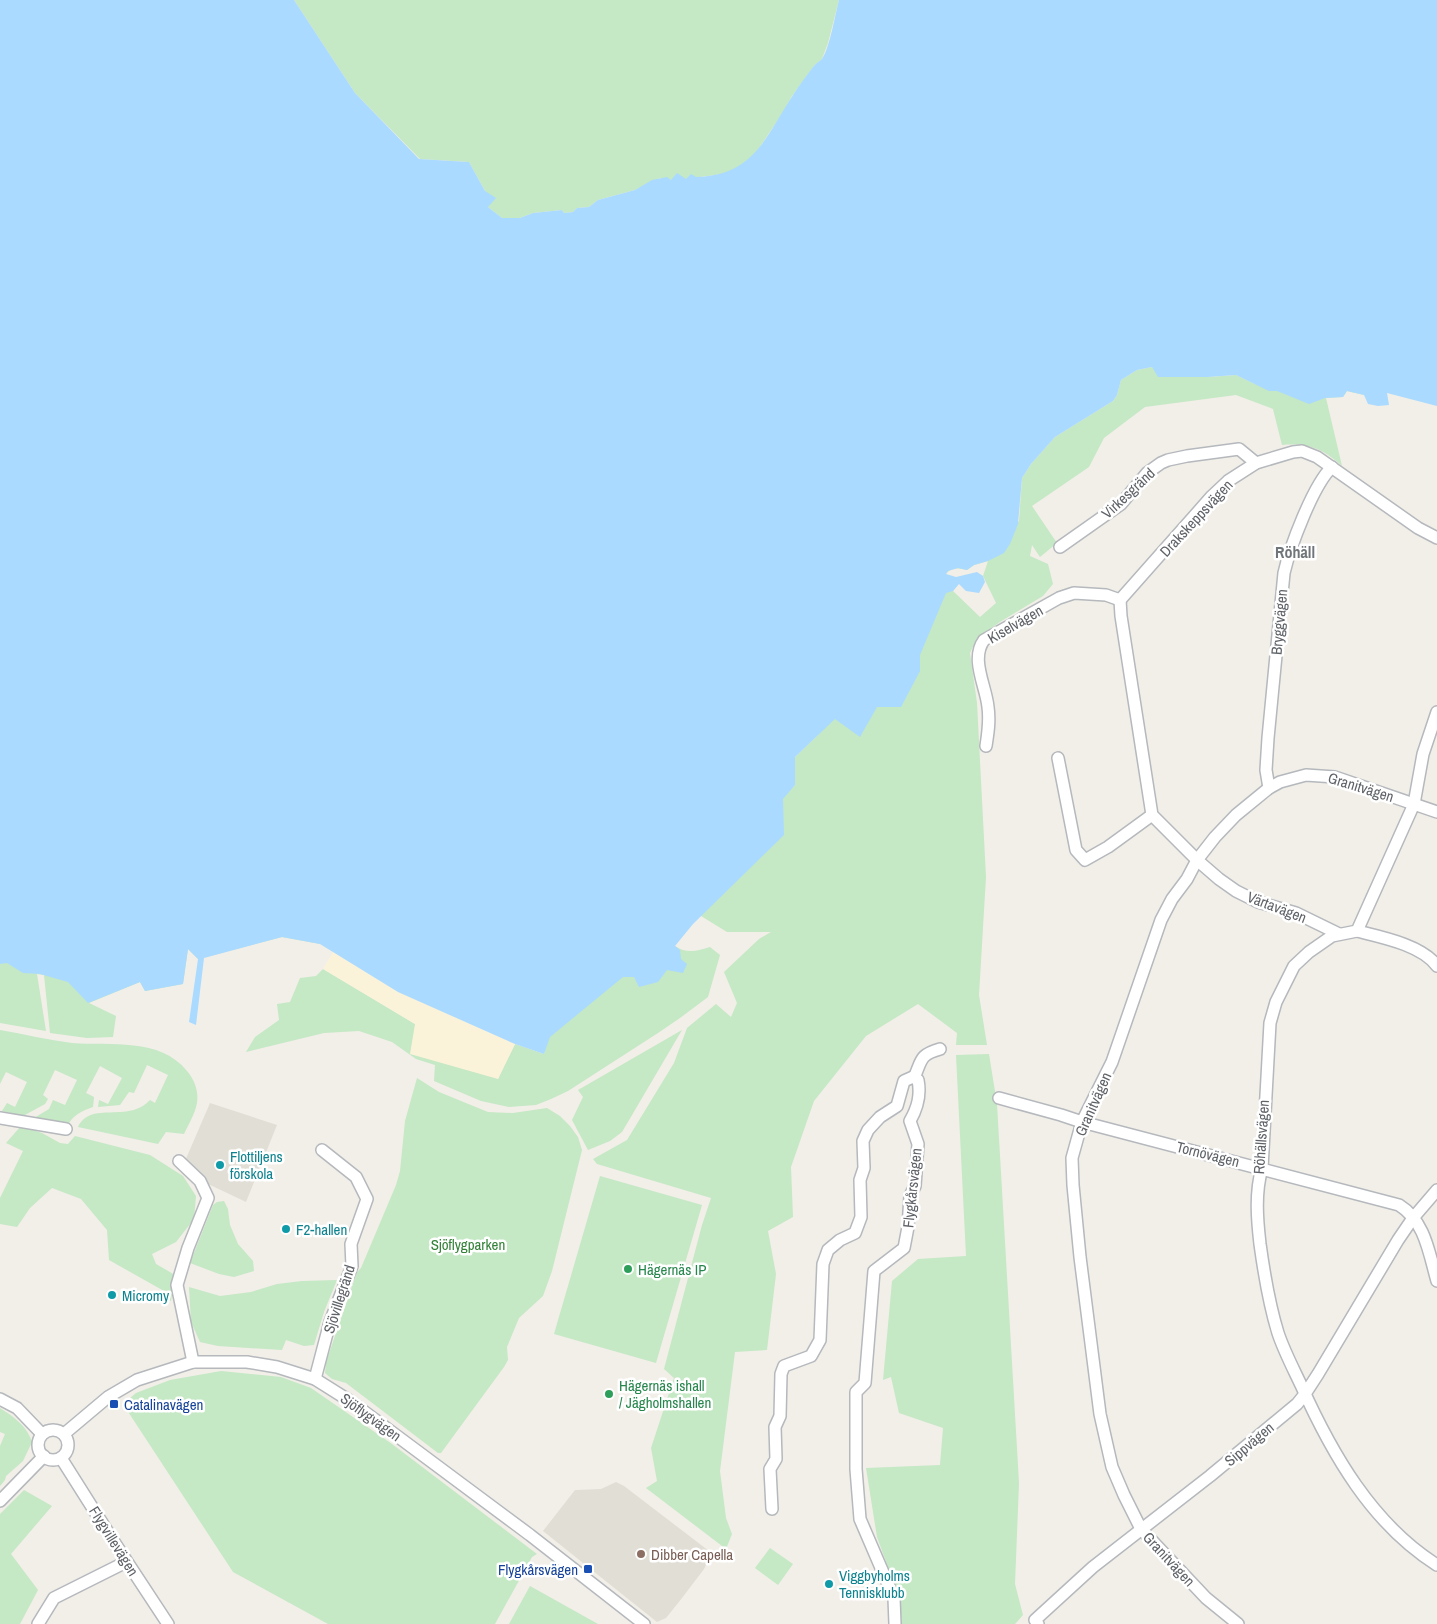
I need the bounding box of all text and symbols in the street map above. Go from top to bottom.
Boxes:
street label: Virkesgränd [1097,463,1159,523]
street label: Drakskeppsvägen [1155,475,1237,561]
district label: Röhäll [1275,541,1315,563]
street label: Bryggvägen [1266,588,1292,656]
street label: Kiselvägen [983,600,1047,648]
street label: Granitvägen [1326,767,1396,807]
street label: Värtavägen [1244,886,1310,928]
street label: Granitvägen [1070,1069,1116,1139]
street label: Röhällsvägen [1248,1099,1274,1175]
street label: Tornövägen [1174,1136,1242,1172]
place label: Flottiljens förskola [230,1146,283,1184]
street label: Flygkårsvägen [897,1147,927,1229]
marker: Flottiljens förskola [214,1159,226,1171]
place label: F2-hallen [296,1219,347,1240]
marker: F2-hallen [280,1223,292,1235]
park label: Sjöflygparken [431,1234,505,1255]
place label: Hägernäs IP [638,1259,706,1280]
street label: Sjövillegränd [318,1262,360,1336]
marker: Hägernäs IP [622,1263,634,1275]
place label: Micromy [122,1285,170,1306]
marker: Micromy [106,1289,118,1301]
place label: Hägernäs ishall / Jägholmshallen [619,1375,711,1413]
street label: Sjöflygvägen [336,1388,406,1446]
marker: Hägernäs ishall / Jägholmshallen [603,1388,615,1400]
place label: Catalinavägen [124,1394,203,1415]
marker: Catalinavägen [108,1398,120,1410]
street label: Sippvägen [1220,1417,1278,1471]
street label: Flygvillevägen [84,1502,144,1580]
street label: Granitvägen [1138,1527,1200,1591]
place label: Dibber Capella [651,1544,733,1565]
marker: Dibber Capella [635,1548,647,1560]
place label: Flygkårsvägen [498,1559,578,1580]
marker: Flygkårsvägen [582,1563,594,1575]
place label: Viggbyholms Tennisklubb [839,1565,910,1603]
marker: Viggbyholms Tennisklubb [823,1578,835,1590]

